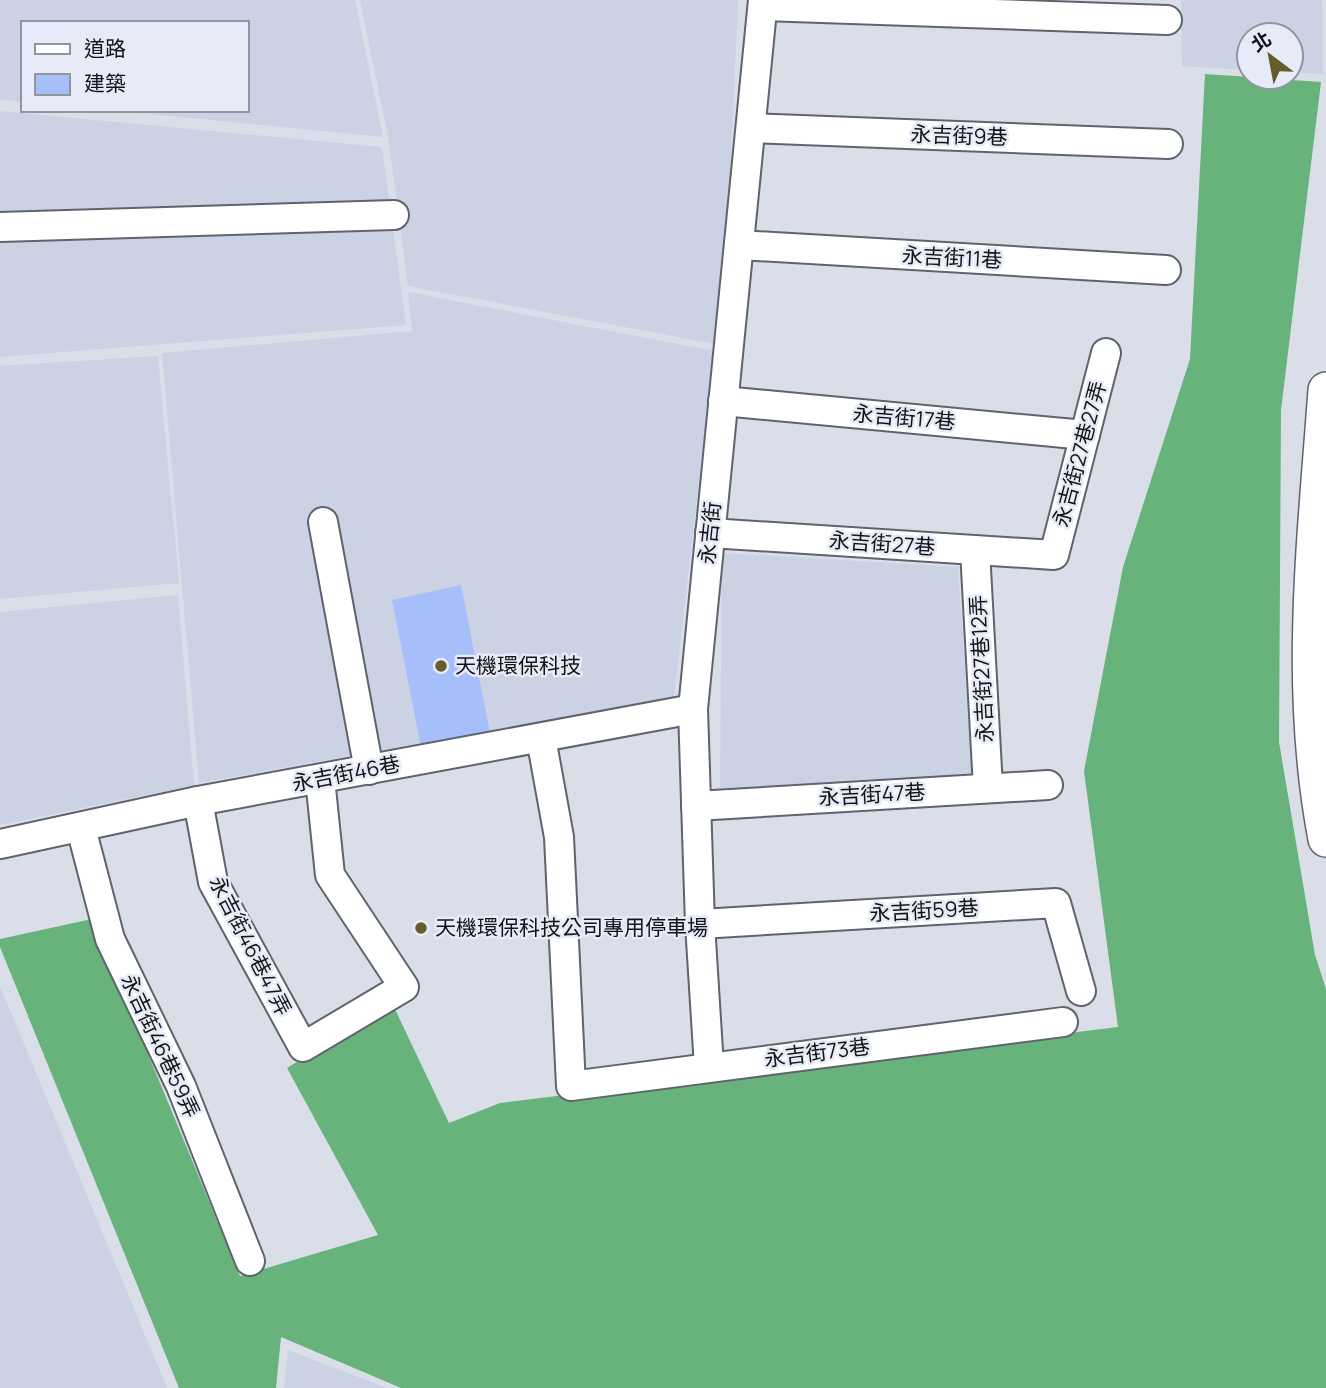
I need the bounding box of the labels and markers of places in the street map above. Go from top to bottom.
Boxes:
place label: 天機環保科技 [455,651,581,679]
marker: 天機環保科技 [433,658,449,674]
place label: 天機環保科技公司專用停車場 [435,913,708,941]
marker: 天機環保科技公司專用停車場 [413,920,429,936]

